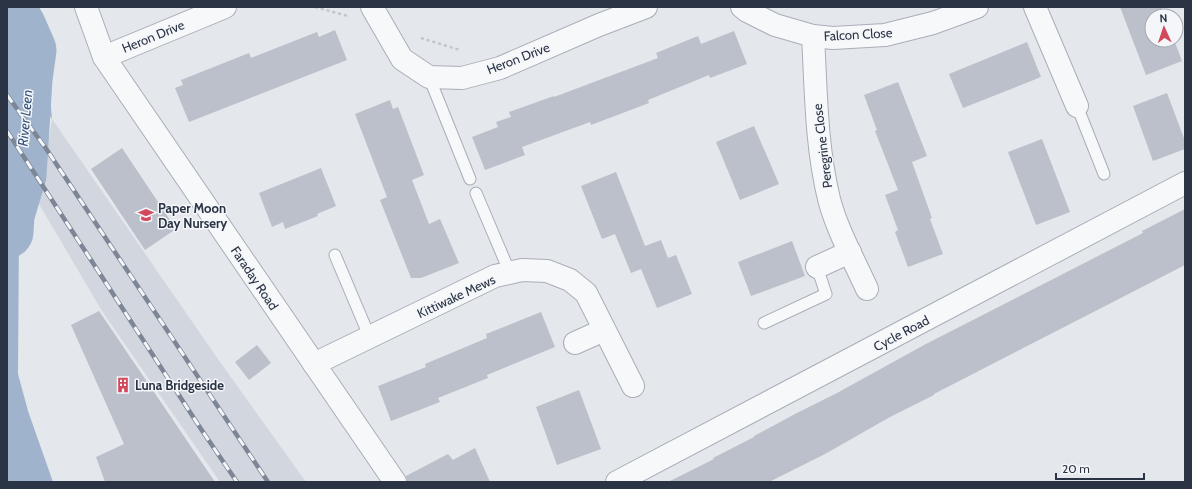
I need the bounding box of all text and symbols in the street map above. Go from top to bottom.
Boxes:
north arrow [1144,8,1184,48]
text: N [1159,11,1168,25]
street label: Heron Drive [119,16,187,56]
street label: Falcon Close [823,24,893,44]
street label: Heron Drive [484,39,552,77]
water label: River Leen [14,89,36,147]
street label: Peregrine Close [809,103,835,189]
place label: Paper Moon Day Nursery [158,200,227,231]
school or university icon: Paper Moon Day Nursery [137,206,155,224]
street label: Faraday Road [228,243,282,313]
street label: Kittiwake Mews [414,271,498,321]
street label: Cycle Road [870,312,932,354]
building icon: Luna Bridgeside [114,376,132,394]
place label: Luna Bridgeside [135,377,224,393]
scale bar [1056,455,1144,481]
text: 20 m [1062,461,1090,476]

